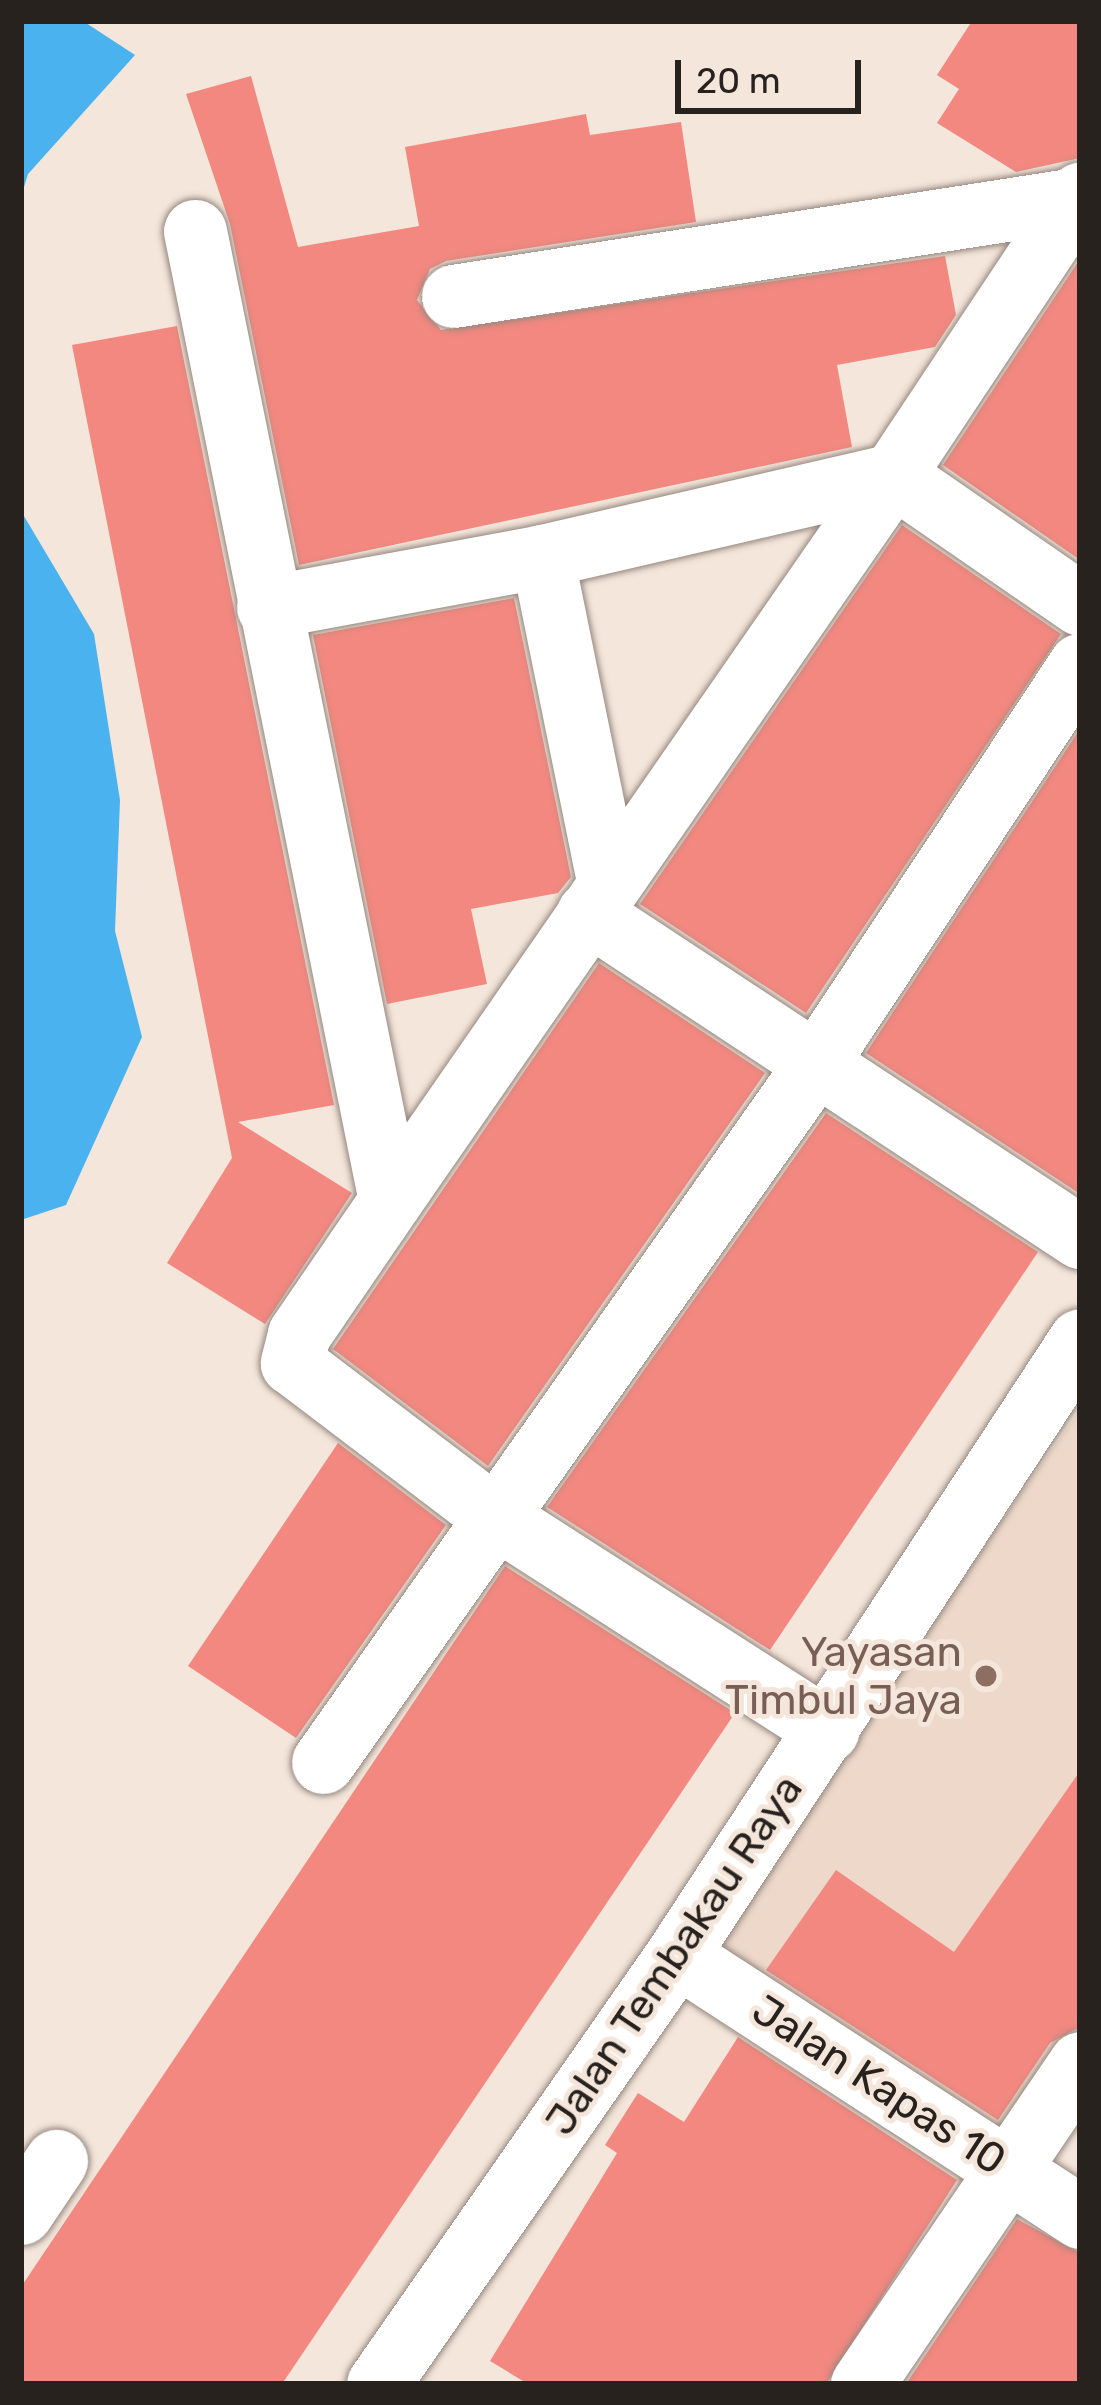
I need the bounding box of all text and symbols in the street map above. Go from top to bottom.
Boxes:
scale bar [681,36,867,110]
text: 20 m [696,59,781,102]
place label: Yayasan Timbul Jaya [725,1627,962,1726]
marker: Yayasan Timbul Jaya [973,1663,999,1689]
street label: Jalan Tembakau Raya [535,1765,813,2145]
street label: Jalan Kapas 10 [743,1984,1015,2186]

